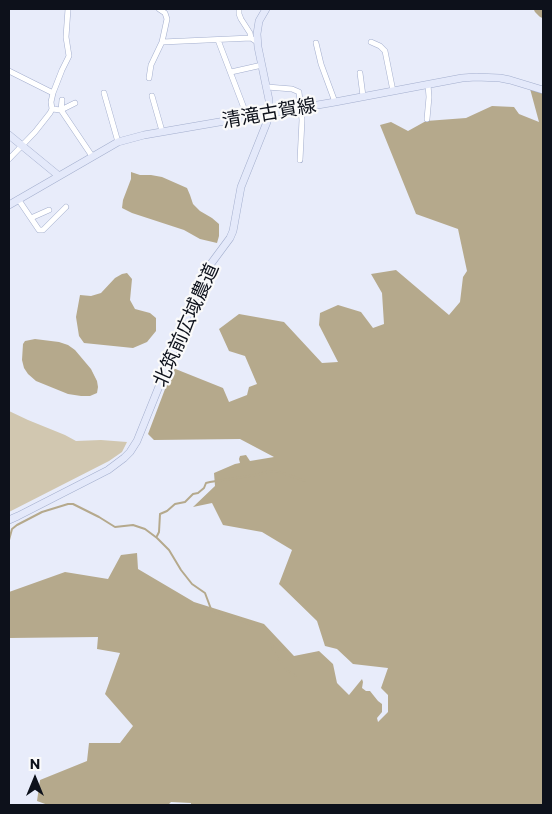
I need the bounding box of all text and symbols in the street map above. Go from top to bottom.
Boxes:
street label: 清滝古賀線 [220,94,318,132]
street label: 北筑前広域農道 [149,260,223,390]
north arrow [10,754,60,804]
text: N [30,755,40,772]

